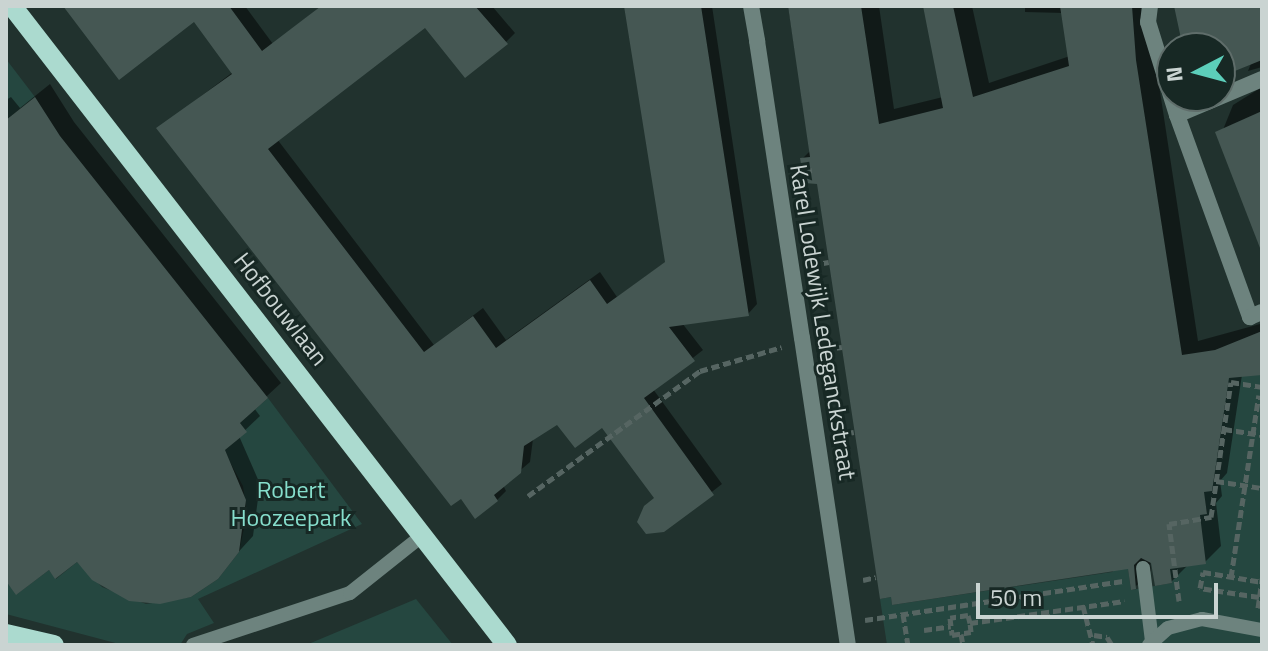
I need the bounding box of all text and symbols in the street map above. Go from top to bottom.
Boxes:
north arrow [1156,32,1236,112]
text: N [1156,65,1192,84]
street label: Karel Lodewijk Ledeganckstraat [784,162,862,482]
street label: Hofbouwlaan [228,247,334,371]
park label: Robert Hoozeepark [231,476,351,532]
scale bar [980,567,1222,617]
text: 50 m [990,579,1042,615]

